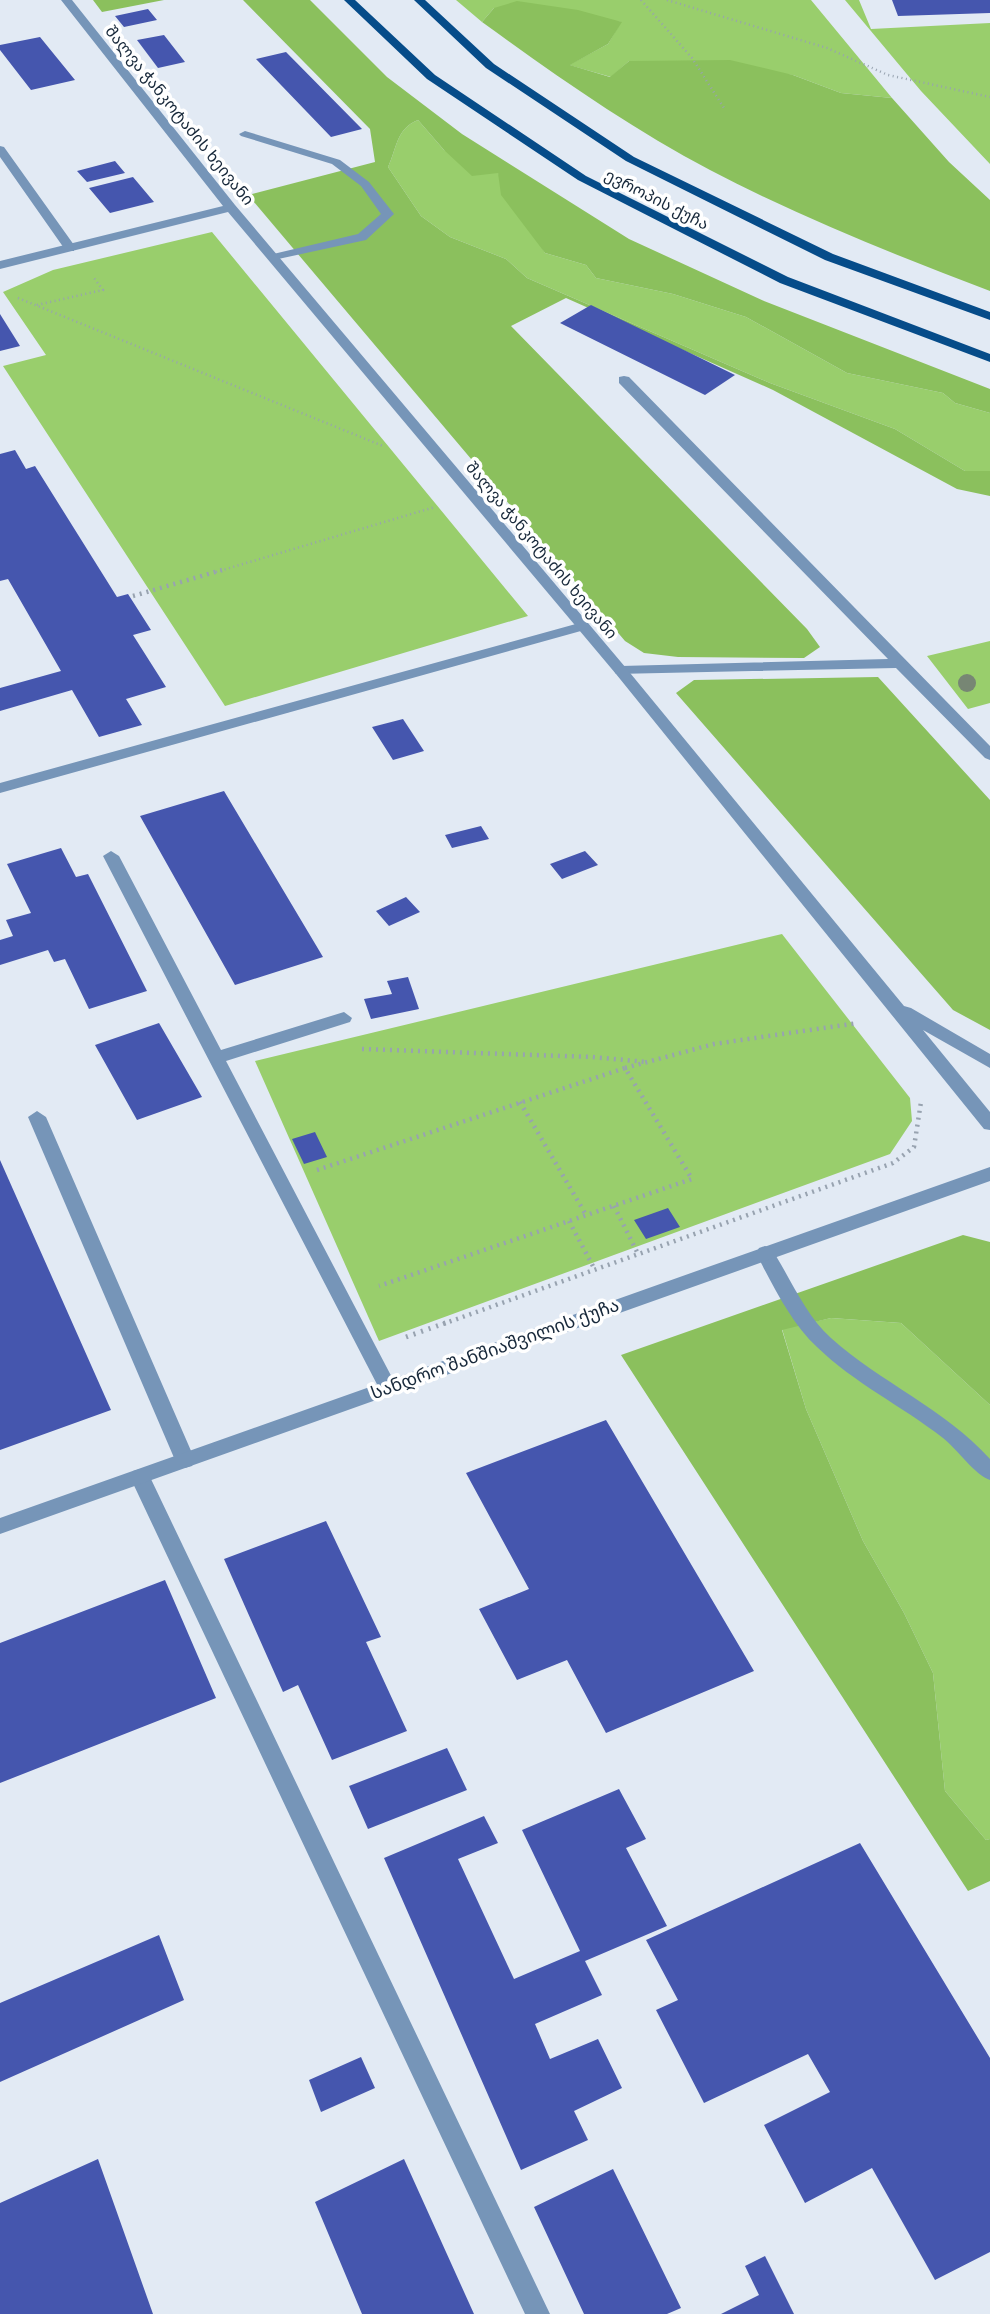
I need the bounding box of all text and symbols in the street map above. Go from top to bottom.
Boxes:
street label: შალვა ჭანკოტაძის ხეივანი [101,21,259,209]
street label: ევროპის ქუჩა [602,164,712,234]
street label: შალვა ჭანკოტაძის ხეივანი [461,457,622,643]
street label: სანდრო შანშიაშვილის ქუჩა [368,1293,622,1404]

